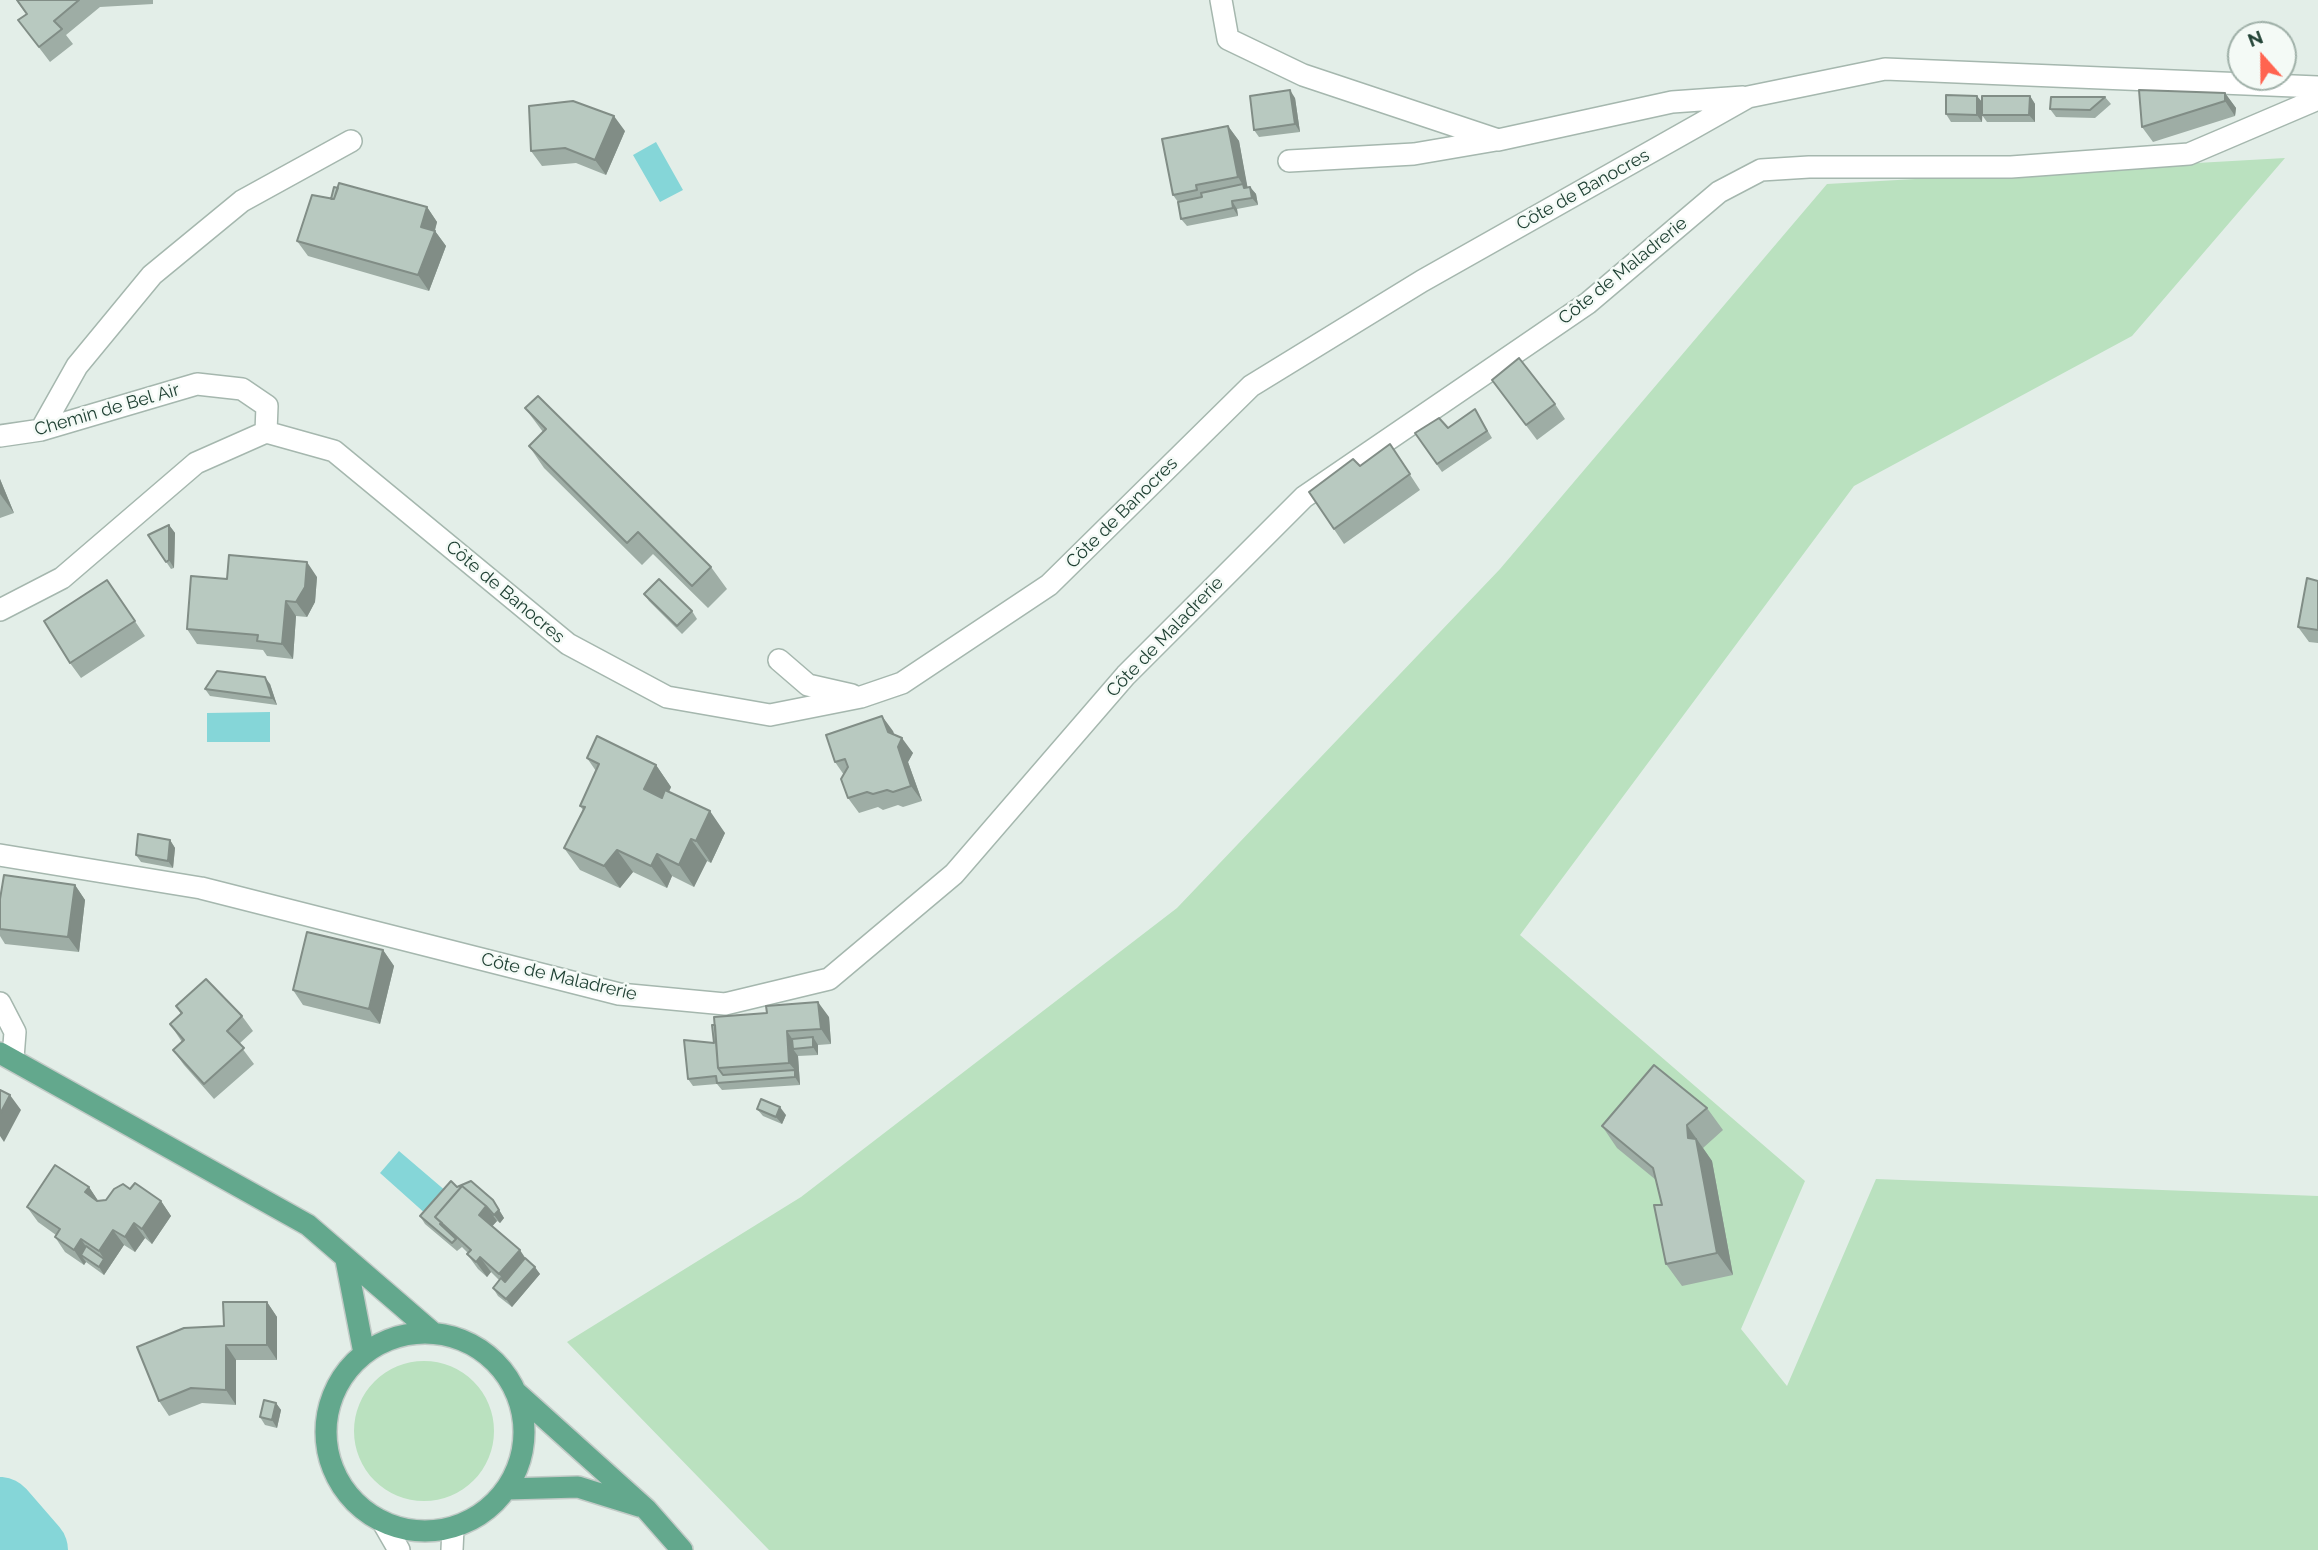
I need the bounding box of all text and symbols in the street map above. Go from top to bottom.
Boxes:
north arrow [2227,21,2297,91]
text: N [2244,25,2266,51]
street label: Côte de Banocres [1513,145,1653,235]
street label: Côte de Maladrerie [1554,213,1692,329]
street label: Chemin de Bel Air [32,379,182,441]
street label: Côte de Banocres [1062,453,1182,573]
street label: Côte de Banocres [441,536,569,648]
street label: Côte de Maladrerie [1102,572,1228,702]
street label: Côte de Maladrerie [479,949,639,1005]

